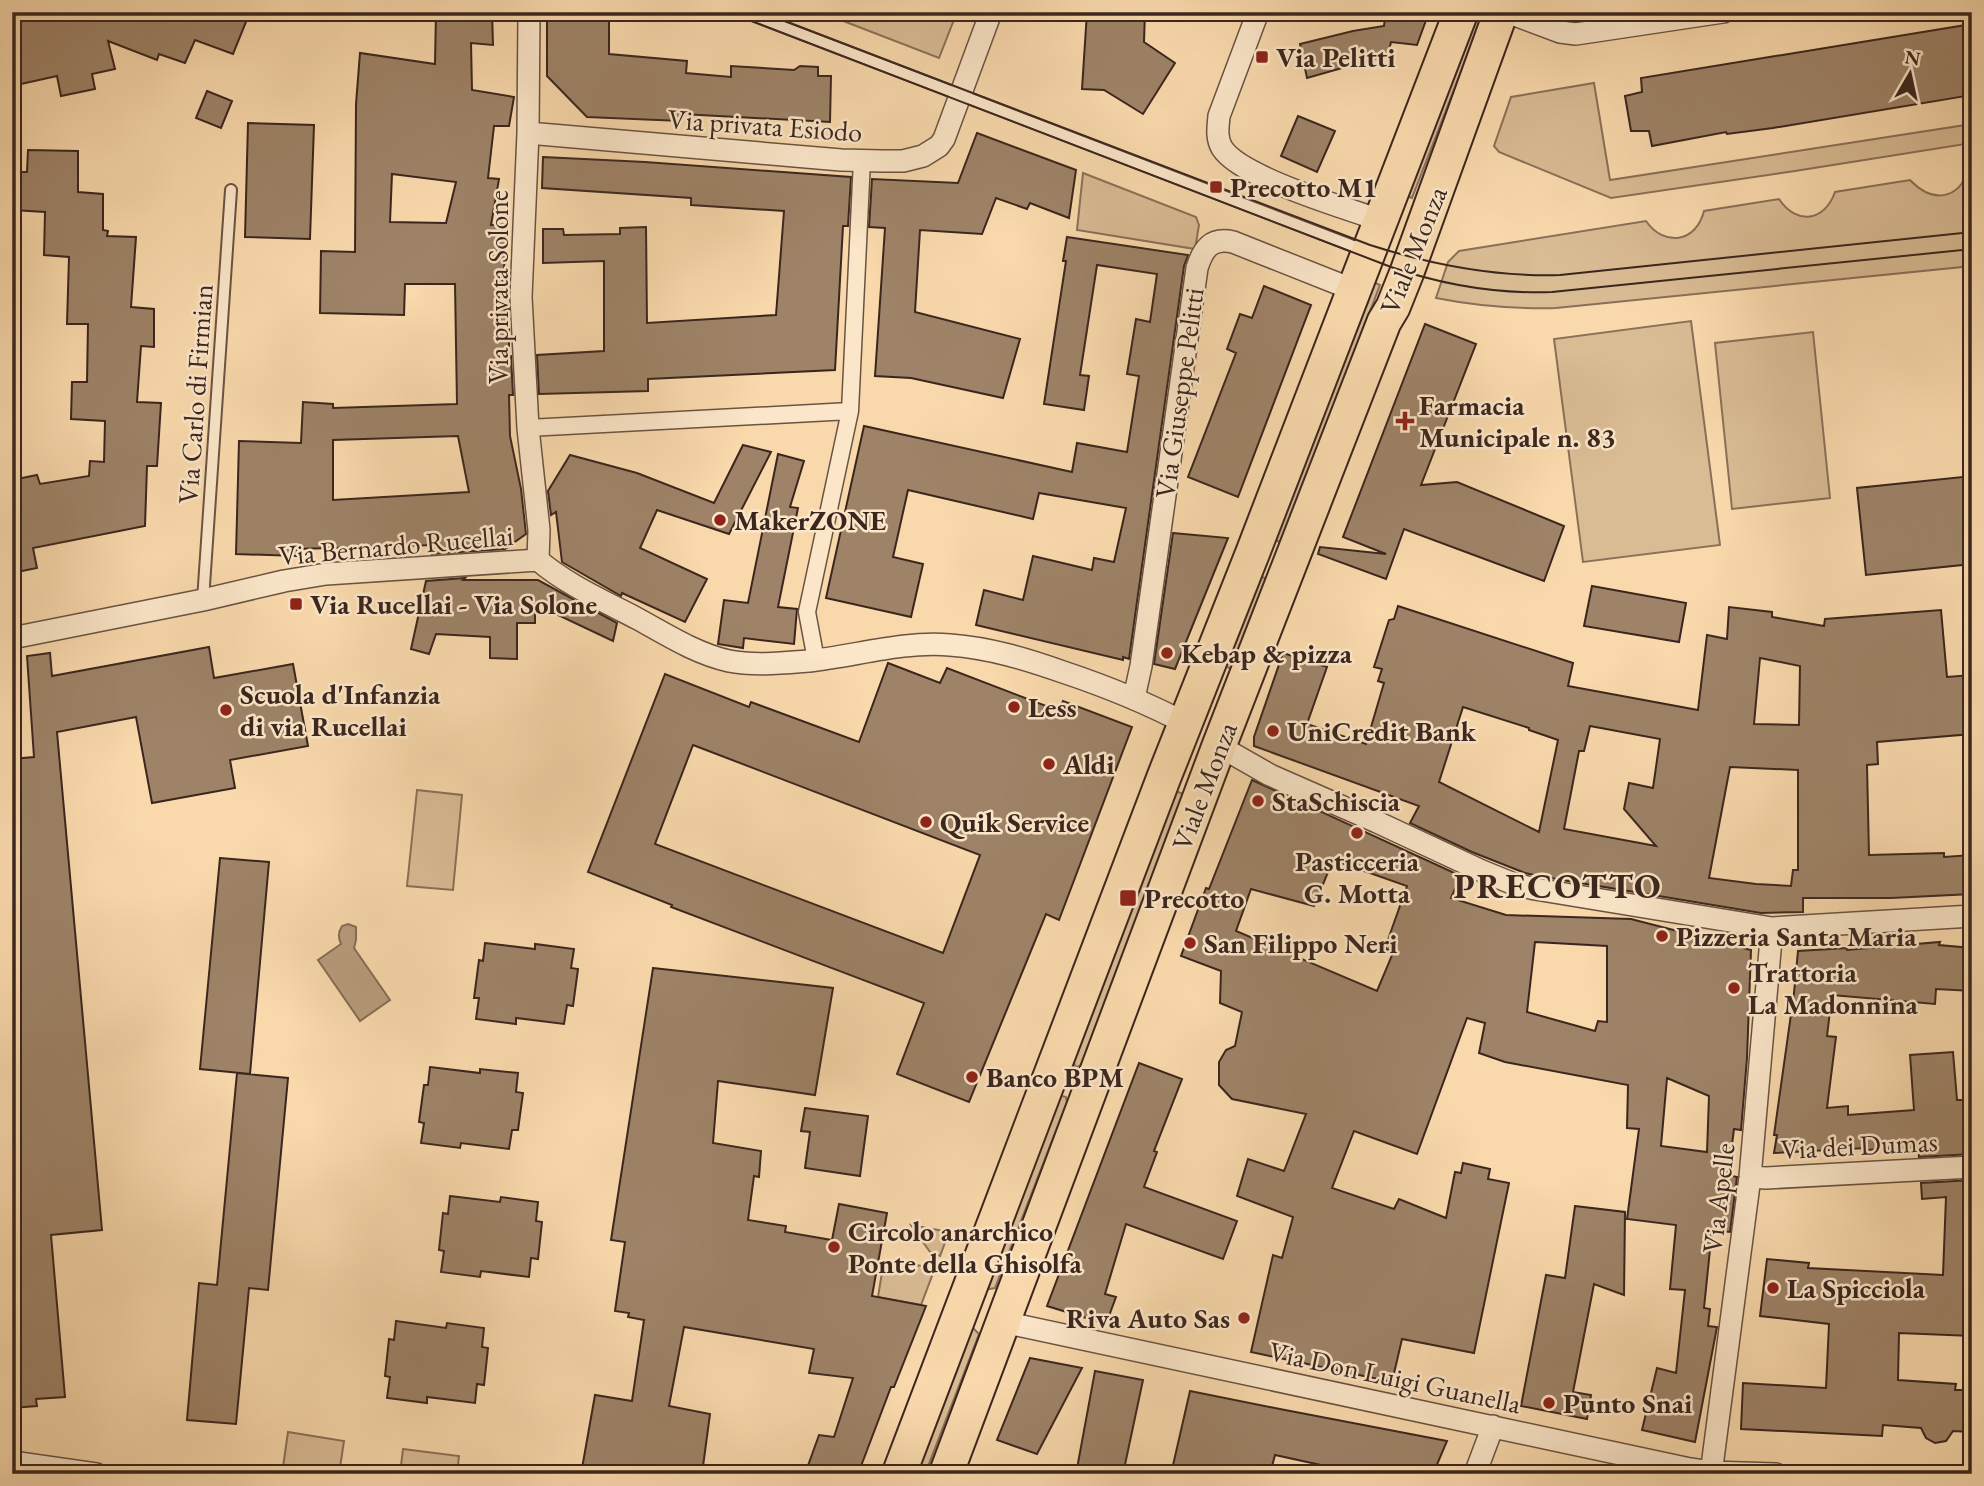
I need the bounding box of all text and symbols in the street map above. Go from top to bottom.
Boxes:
north arrow [1876,38,1946,108]
place label: Via Pelitti [1276,39,1396,75]
text: N [1903,44,1923,71]
marker: Via Pelitti [1254,49,1270,65]
street label: Via privata Esiodo [667,100,863,150]
place label: Precotto M1 [1230,169,1377,205]
marker: Precotto M1 [1208,179,1224,195]
street label: Viale Monza [1371,180,1455,319]
street label: Via privata Solone [480,190,516,384]
street label: Via Carlo di Firmian [169,283,221,505]
street label: Via Giuseppe Pelitti [1146,285,1212,501]
place label: Farmacia Municipale n. 83 [1419,387,1616,455]
marker: Farmacia Municipale n. 83 [1397,413,1413,429]
place label: MakerZONE [734,502,886,538]
marker: MakerZONE [712,512,728,528]
street label: Via Bernardo Rucellai [277,517,515,573]
place label: Via Rucellai - Via Solone [310,586,597,622]
marker: Via Rucellai - Via Solone [288,596,304,612]
place label: Kebap & pizza [1181,635,1353,671]
marker: Kebap & pizza [1159,645,1175,661]
place label: Scuola d'Infanzia di via Rucellai [240,676,441,744]
place label: Less [1028,689,1077,725]
marker: Less [1006,699,1022,715]
marker: Scuola d'Infanzia di via Rucellai [218,702,234,718]
place label: UniCredit Bank [1287,713,1477,749]
street label: Viale Monza [1163,716,1245,855]
marker: UniCredit Bank [1265,723,1281,739]
place label: Aldi [1062,746,1114,782]
marker: Aldi [1041,756,1057,772]
place label: StaSchiscia [1272,783,1401,819]
marker: StaSchiscia [1250,793,1266,809]
place label: Quik Service [940,804,1089,840]
marker: Quik Service [918,814,934,830]
marker: Pasticceria G. Motta [1349,825,1365,841]
place label: Pasticceria G. Motta [1295,843,1420,911]
district label: PRECOTTO [1453,863,1663,908]
place label: Precotto [1144,880,1244,916]
marker: Precotto [1118,888,1138,908]
place label: Pizzeria Santa Maria [1676,918,1917,954]
place label: San Filippo Neri [1204,925,1397,961]
marker: Pizzeria Santa Maria [1654,928,1670,944]
marker: San Filippo Neri [1182,935,1198,951]
place label: Trattoria La Madonnina [1748,954,1919,1022]
marker: Trattoria La Madonnina [1726,980,1742,996]
place label: Banco BPM [986,1059,1124,1095]
marker: Banco BPM [964,1069,980,1085]
street label: Via dei Dumas [1780,1123,1938,1167]
street label: Via Apelle [1693,1141,1743,1255]
place label: Circolo anarchico Ponte della Ghisolfa [848,1213,1082,1281]
marker: Circolo anarchico Ponte della Ghisolfa [826,1239,842,1255]
place label: La Spicciola [1787,1270,1926,1306]
marker: La Spicciola [1765,1280,1781,1296]
place label: Riva Auto Sas [1066,1300,1230,1336]
marker: Riva Auto Sas [1236,1310,1252,1326]
street label: Via Don Luigi Guanella [1266,1333,1525,1421]
place label: Punto Snai [1563,1385,1692,1421]
marker: Punto Snai [1541,1395,1557,1411]

